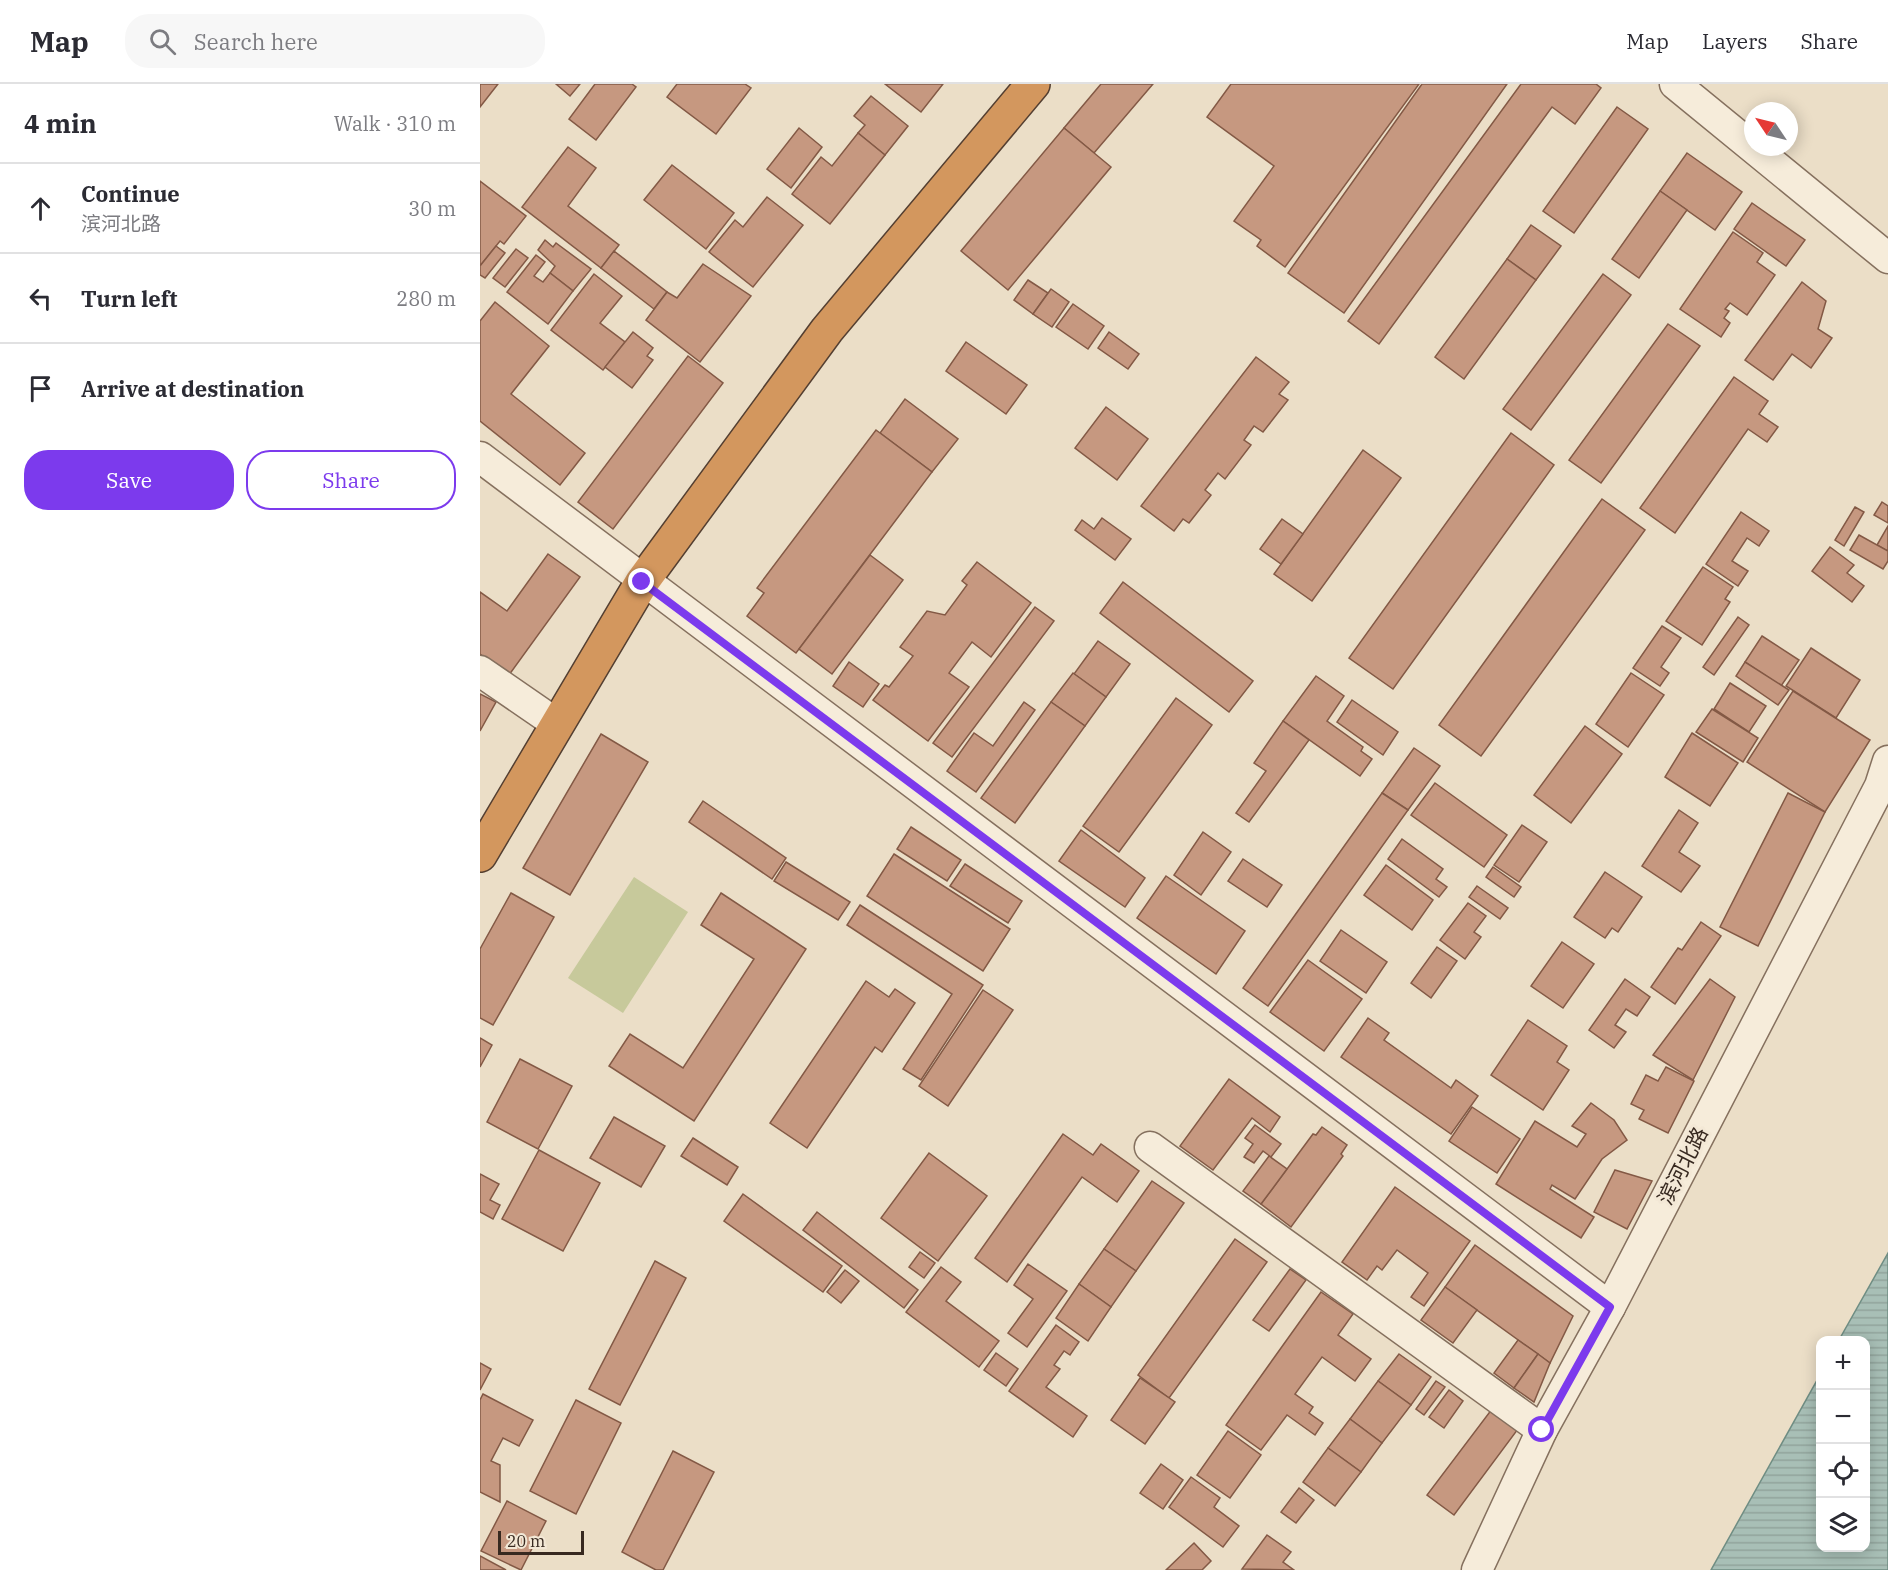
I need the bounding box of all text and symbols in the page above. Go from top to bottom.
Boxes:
search box [125,14,545,68]
text: Map [30,23,89,60]
icon: search [146,25,179,58]
text: Search here [194,27,318,56]
text: Map [1626,27,1669,55]
text: Layers [1702,27,1768,55]
text: Share [1801,27,1858,55]
north arrow [1744,102,1798,156]
text: 4 min [24,106,97,140]
text: Walk · 310 m [334,110,456,137]
text: Continue [81,179,180,208]
icon: ahead [24,192,57,225]
text: 30 m [408,195,456,222]
text: 滨河北路 [81,210,161,237]
icon: left [24,282,57,315]
text: Turn left [81,284,177,313]
text: 280 m [396,285,456,312]
icon: arrive [24,372,57,405]
text: Arrive at destination [81,374,304,403]
button: Save [24,450,234,510]
button: Share [246,450,456,510]
route end [628,568,654,594]
street label: 滨河北路 [1651,1122,1714,1209]
map controls [1816,1336,1870,1552]
button: + [1816,1336,1870,1390]
button: − [1816,1390,1870,1444]
route start [1528,1416,1554,1442]
button: locate [1816,1444,1870,1498]
button: layers [1816,1498,1870,1552]
scale bar [498,1528,584,1556]
text: 20 m [507,1531,545,1551]

